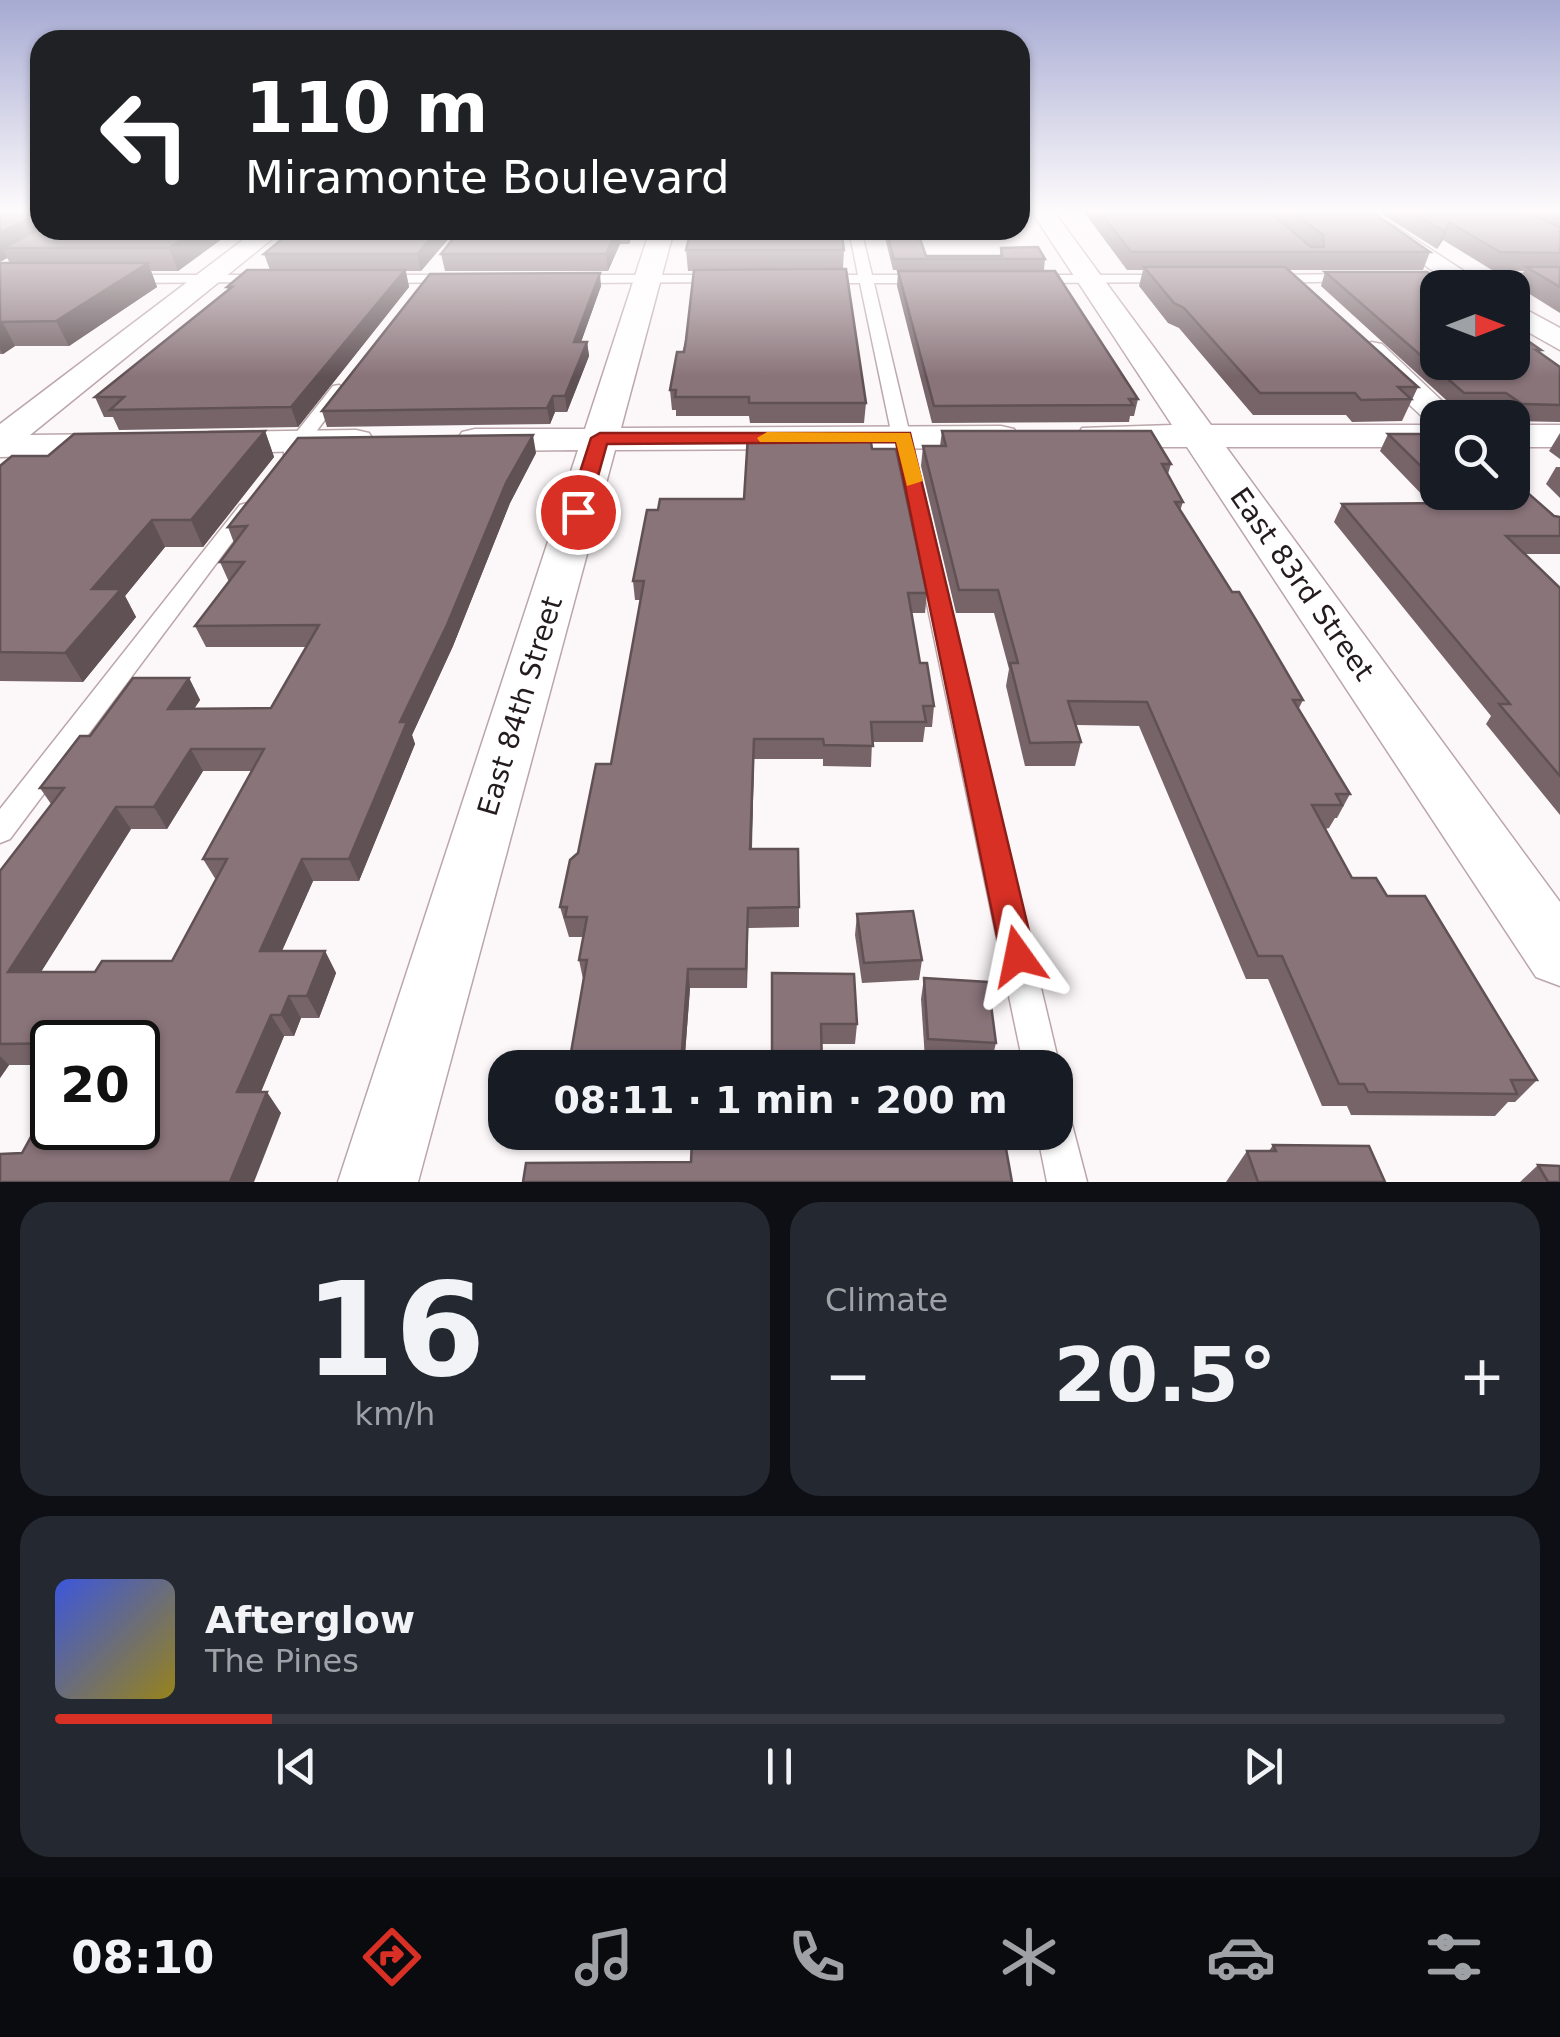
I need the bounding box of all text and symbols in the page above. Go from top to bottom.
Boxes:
text: 110 m [245,67,488,149]
icon: left [80,70,210,200]
text: Miramonte Boulevard [245,151,730,204]
north arrow [1420,270,1530,380]
map controls [1420,270,1530,510]
button: search [1420,400,1530,510]
pin [536,470,621,555]
street label: East 83rd Street [1223,481,1381,687]
icon: arrive [551,485,606,540]
street label: East 84th Street [471,592,569,820]
position arrow [966,904,1070,1008]
speed limit sign: 20 [30,1020,160,1150]
text: 08:11 · 1 min · 200 m [553,1078,1008,1122]
text: 16 [305,1254,485,1406]
text: Climate [825,1281,948,1319]
text: 20.5° [1054,1331,1276,1419]
text: − [825,1344,871,1408]
text: + [1459,1344,1505,1408]
text: km/h [355,1395,435,1433]
text: Afterglow [205,1598,415,1642]
text: The Pines [205,1642,359,1680]
icon: previous [269,1739,324,1794]
icon: pause [752,1739,807,1794]
icon: next [1236,1739,1291,1794]
icon: directions [357,1922,427,1992]
icon: music [569,1922,639,1992]
icon: phone [782,1922,852,1992]
icon: climate [994,1922,1064,1992]
icon: car [1206,1922,1276,1992]
icon: filters [1419,1922,1489,1992]
text: 08:10 [71,1931,214,1984]

